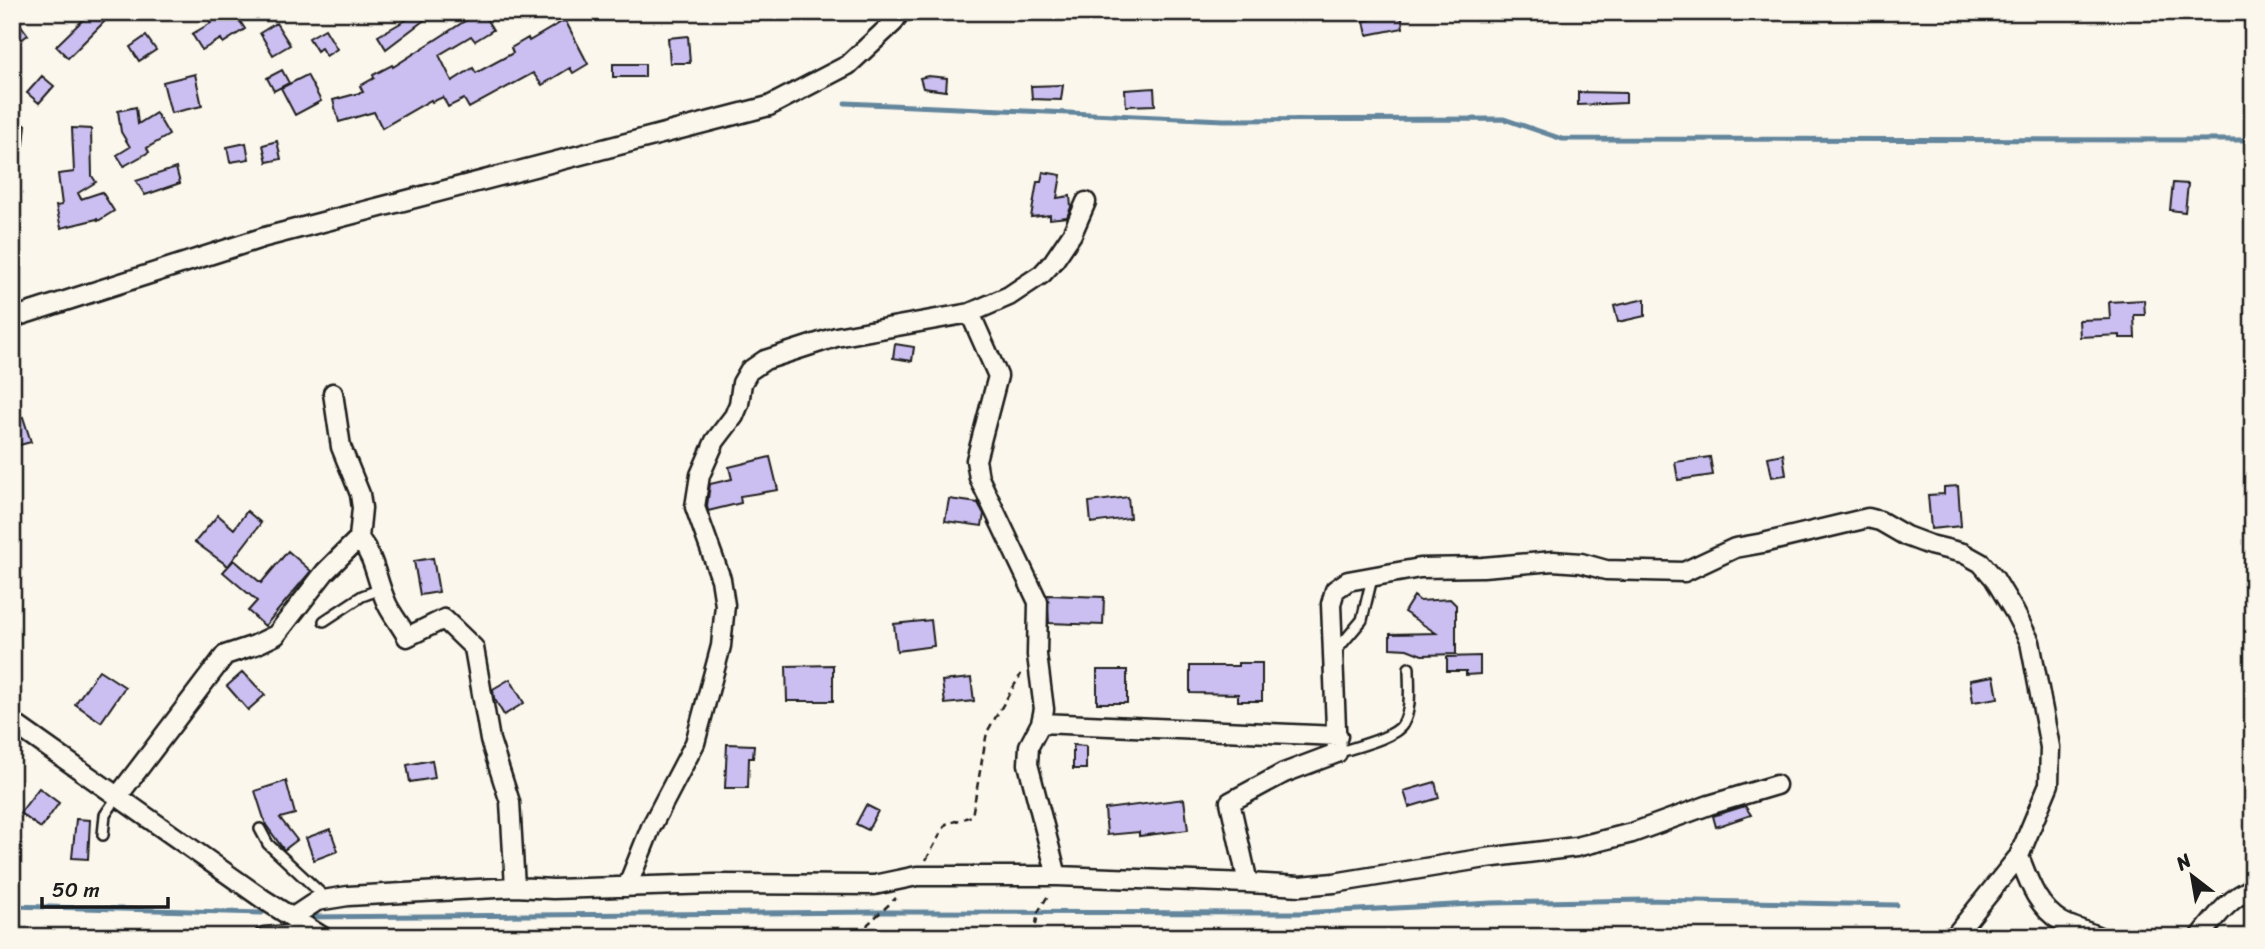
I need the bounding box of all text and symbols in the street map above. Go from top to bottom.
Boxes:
north arrow [2156,841,2226,911]
text: N [2169,844,2198,880]
scale bar [42,865,168,909]
text: 50 m [52,871,100,909]

